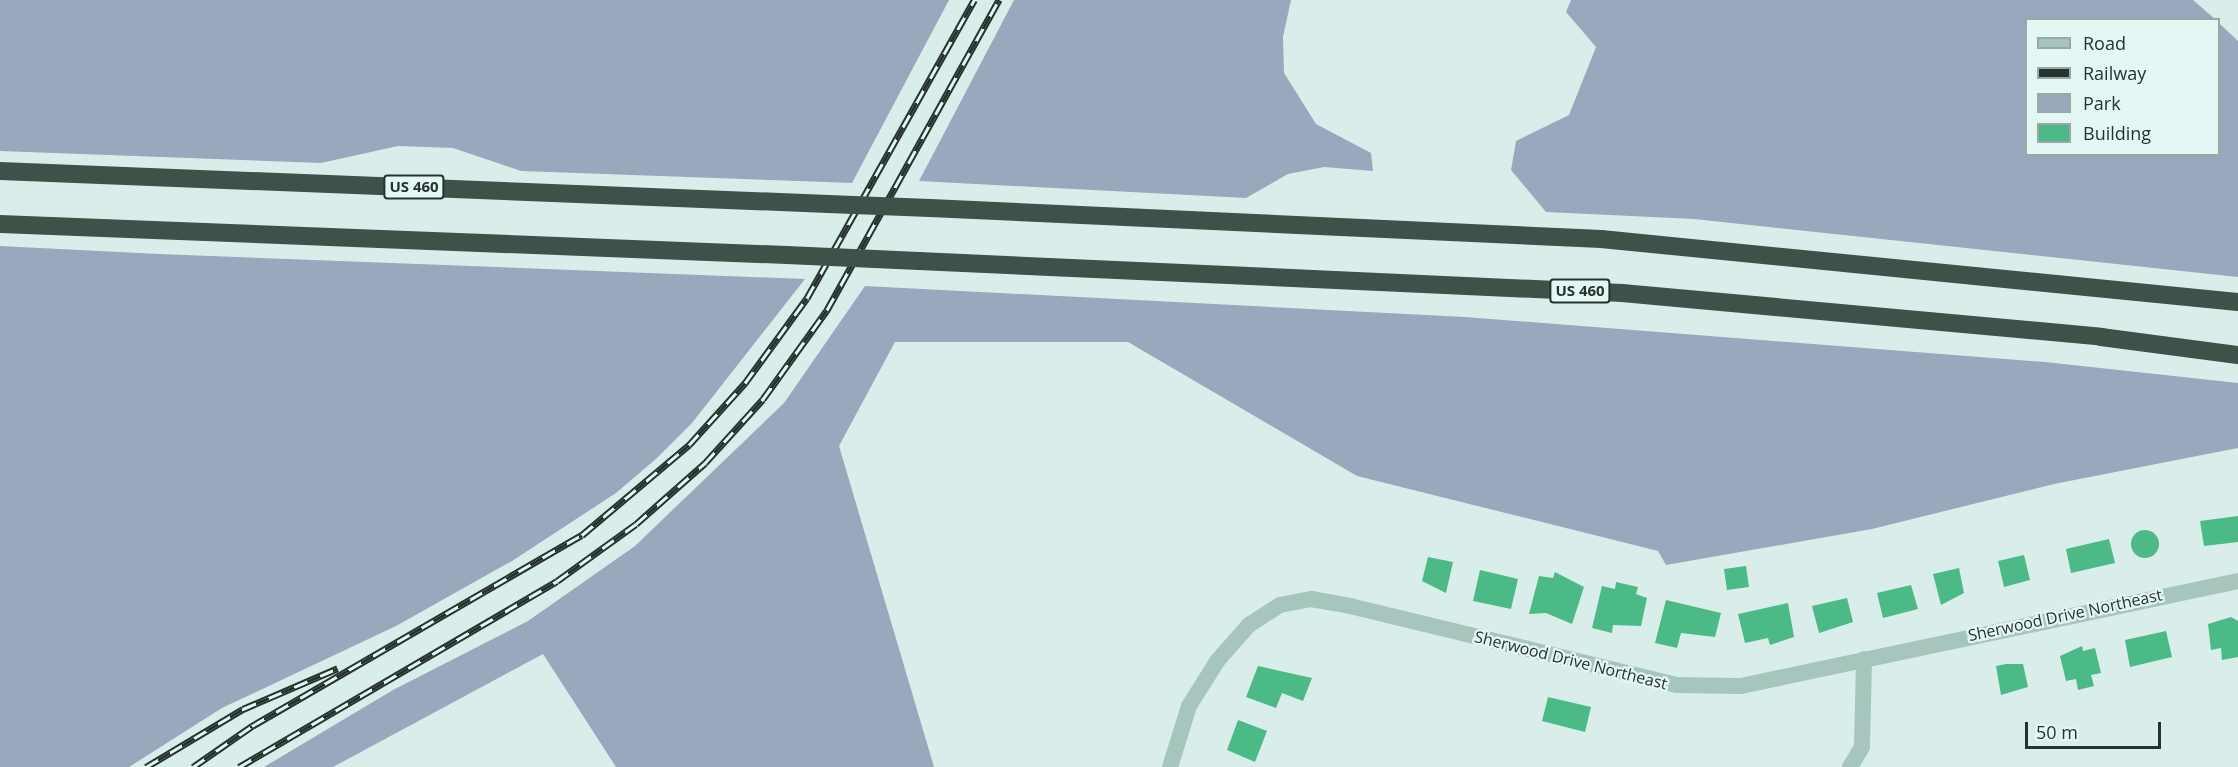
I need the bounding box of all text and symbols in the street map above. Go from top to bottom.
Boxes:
legend [2025,18,2220,156]
text: Road [2083,31,2126,55]
text: Railway [2083,61,2146,85]
text: Park [2083,91,2121,115]
text: Building [2083,121,2151,145]
road number: US 460 [382,175,446,199]
road number: US 460 [1548,279,1612,303]
street label: Sherwood Drive Northeast [1966,585,2164,645]
street label: Sherwood Drive Northeast [1473,627,1669,693]
scale bar [2028,710,2164,748]
text: 50 m [2036,720,2078,744]

